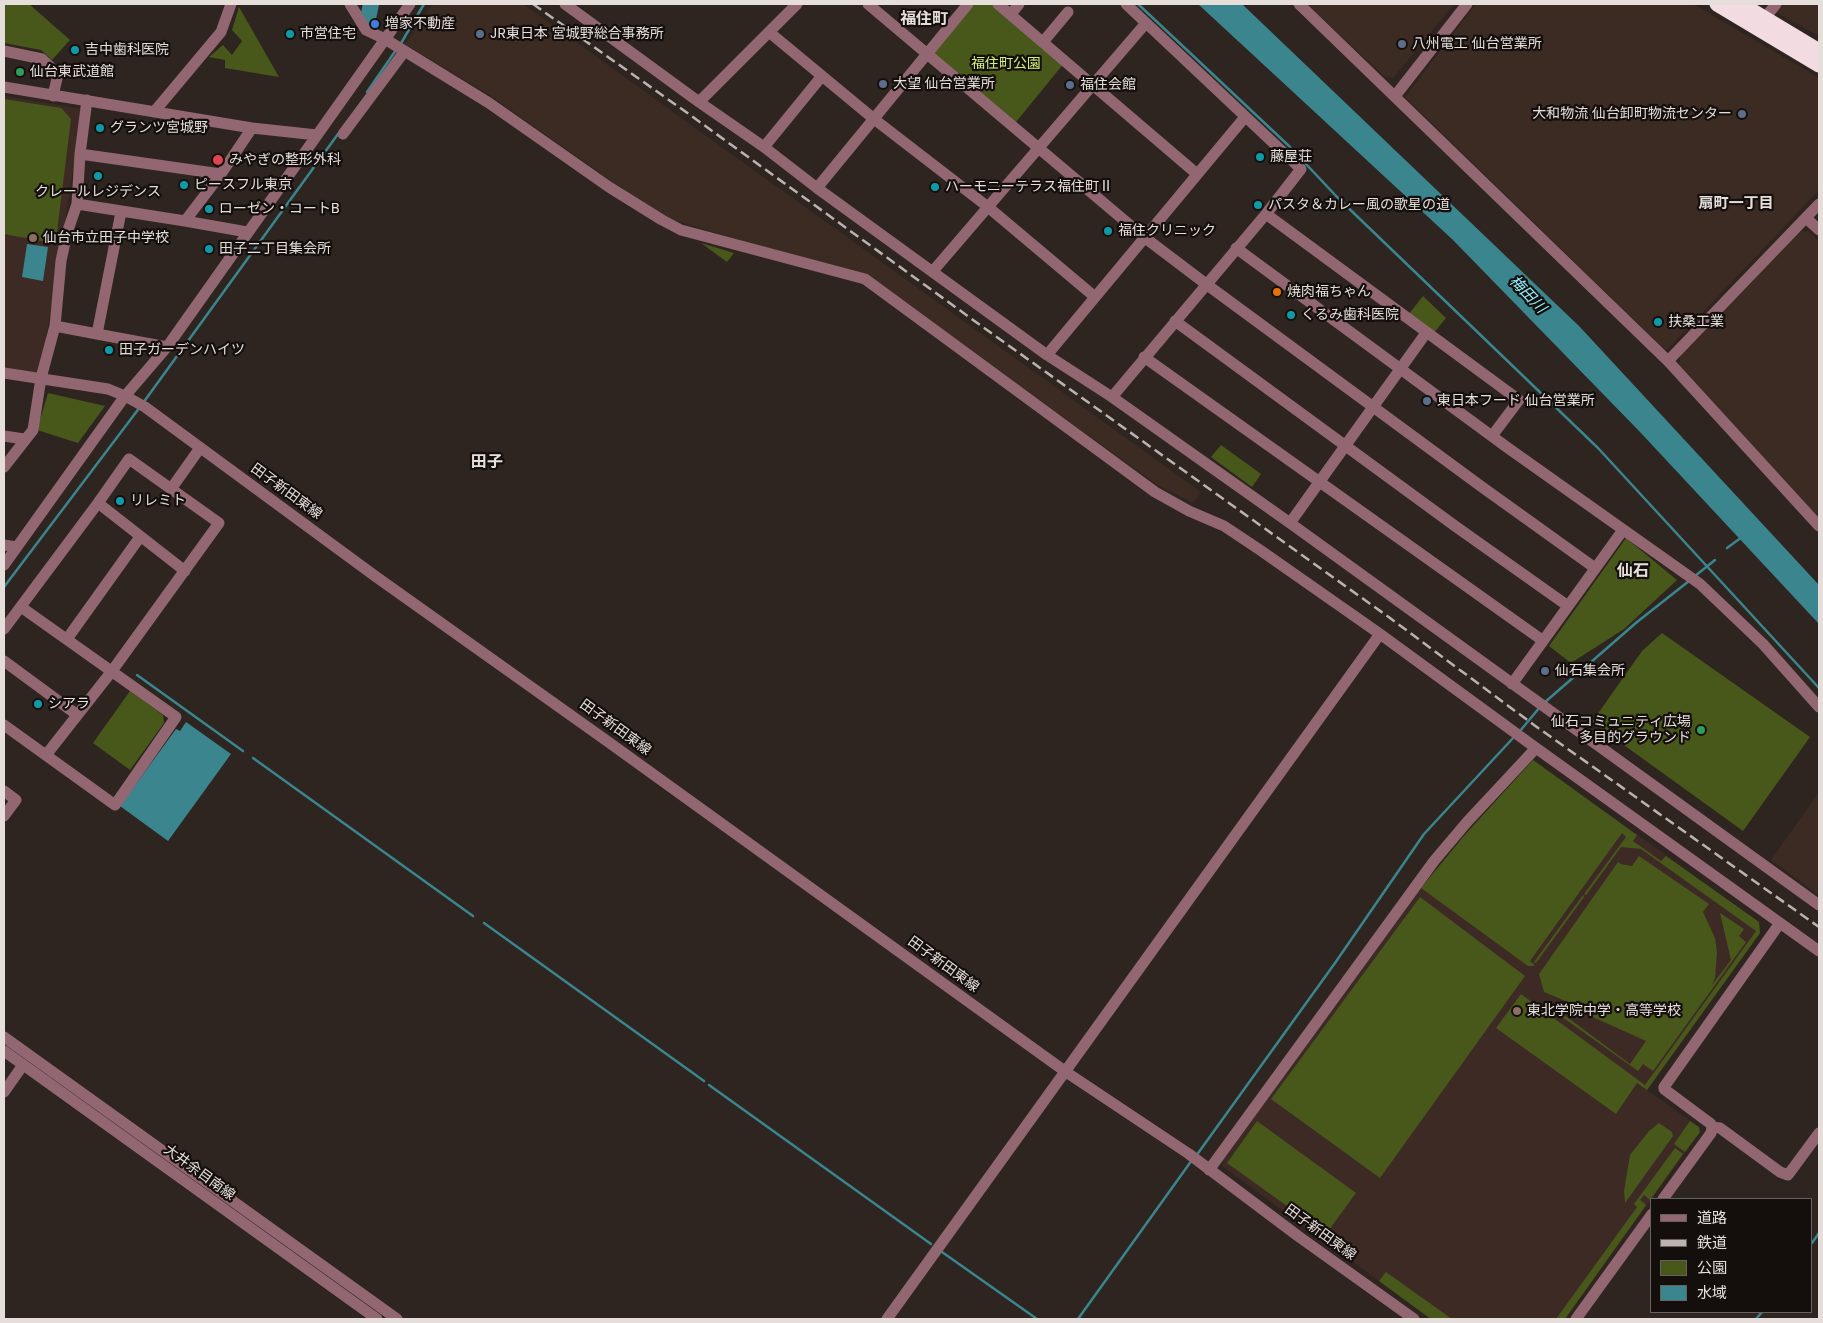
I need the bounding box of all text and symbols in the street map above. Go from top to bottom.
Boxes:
district label: 福住町 [900,10,948,30]
place label: 増家不動産 [385,16,455,32]
marker: 増家不動産 [369,18,381,30]
place label: 市営住宅 [300,26,356,42]
place label: JR東日本 宮城野総合事務所 [490,26,664,42]
marker: 市営住宅 [284,28,296,40]
marker: JR東日本 宮城野総合事務所 [474,28,486,40]
place label: 八州電工 仙台営業所 [1412,36,1542,52]
marker: 八州電工 仙台営業所 [1396,38,1408,50]
place label: 吉中歯科医院 [85,42,169,58]
marker: 吉中歯科医院 [69,44,81,56]
park label: 福住町公園 [971,56,1041,72]
place label: 仙台東武道館 [30,64,114,80]
marker: 仙台東武道館 [14,66,26,78]
place label: 大望 仙台営業所 [893,76,995,92]
place label: 福住会館 [1080,77,1136,93]
marker: 大望 仙台営業所 [877,78,889,90]
marker: 福住会館 [1064,79,1076,91]
place label: 大和物流 仙台卸町物流センター [1532,106,1732,122]
marker: 大和物流 仙台卸町物流センター [1736,108,1748,120]
place label: グランツ宮城野 [110,120,208,136]
marker: グランツ宮城野 [94,122,106,134]
place label: 藤屋荘 [1270,149,1312,165]
marker: 藤屋荘 [1254,151,1266,163]
place label: みやぎの整形外科 [229,152,341,168]
marker: みやぎの整形外科 [211,153,225,167]
marker: クレールレジデンス [92,170,104,182]
place label: ピースフル東京 [194,177,292,193]
marker: ピースフル東京 [178,179,190,191]
place label: ハーモニーテラス福住町Ⅱ [945,179,1113,195]
marker: ハーモニーテラス福住町Ⅱ [929,181,941,193]
place label: クレールレジデンス [35,184,161,200]
district label: 扇町一丁目 [1699,195,1773,213]
place label: パスタ＆カレー風の歌星の道 [1268,197,1450,213]
marker: パスタ＆カレー風の歌星の道 [1252,199,1264,211]
place label: ローゼン・コートB [219,201,340,217]
marker: ローゼン・コートB [203,203,215,215]
place label: 福住クリニック [1118,223,1216,239]
marker: 福住クリニック [1102,225,1114,237]
place label: 仙台市立田子中学校 [43,230,169,246]
marker: 仙台市立田子中学校 [27,232,39,244]
place label: 田子二丁目集会所 [219,241,331,257]
marker: 田子二丁目集会所 [203,243,215,255]
water label: 梅田川 [1505,273,1549,317]
place label: 焼肉福ちゃん [1287,284,1371,300]
marker: 焼肉福ちゃん [1271,286,1283,298]
place label: くるみ歯科医院 [1301,307,1399,323]
marker: くるみ歯科医院 [1285,309,1297,321]
place label: 扶桑工業 [1668,314,1724,330]
marker: 扶桑工業 [1652,316,1664,328]
place label: 田子ガーデンハイツ [119,342,245,358]
marker: 田子ガーデンハイツ [103,344,115,356]
place label: 東日本フード 仙台営業所 [1437,393,1595,409]
marker: 東日本フード 仙台営業所 [1421,395,1433,407]
district label: 田子 [471,453,503,473]
street label: 田子新田東線 [247,461,325,523]
place label: リレミト [130,493,186,509]
marker: リレミト [114,495,126,507]
district label: 仙石 [1617,562,1649,582]
place label: 仙石集会所 [1555,663,1625,679]
marker: 仙石集会所 [1539,665,1551,677]
place label: シアラ [48,696,90,712]
street label: 田子新田東線 [576,697,654,759]
marker: シアラ [32,698,44,710]
place label: 仙石コミュニティ広場 多目的グラウンド [1551,714,1691,746]
marker: 仙石コミュニティ広場 多目的グラウンド [1695,724,1707,736]
street label: 田子新田東線 [904,934,982,996]
place label: 東北学院中学・高等学校 [1527,1003,1681,1019]
marker: 東北学院中学・高等学校 [1511,1005,1523,1017]
street label: 大井余目南線 [160,1142,238,1204]
legend [1650,1198,1813,1313]
street label: 田子新田東線 [1281,1202,1359,1264]
text: 道路 [1697,1207,1727,1228]
text: 鉄道 [1697,1232,1727,1253]
text: 公園 [1697,1257,1727,1278]
text: 水域 [1697,1282,1727,1303]

